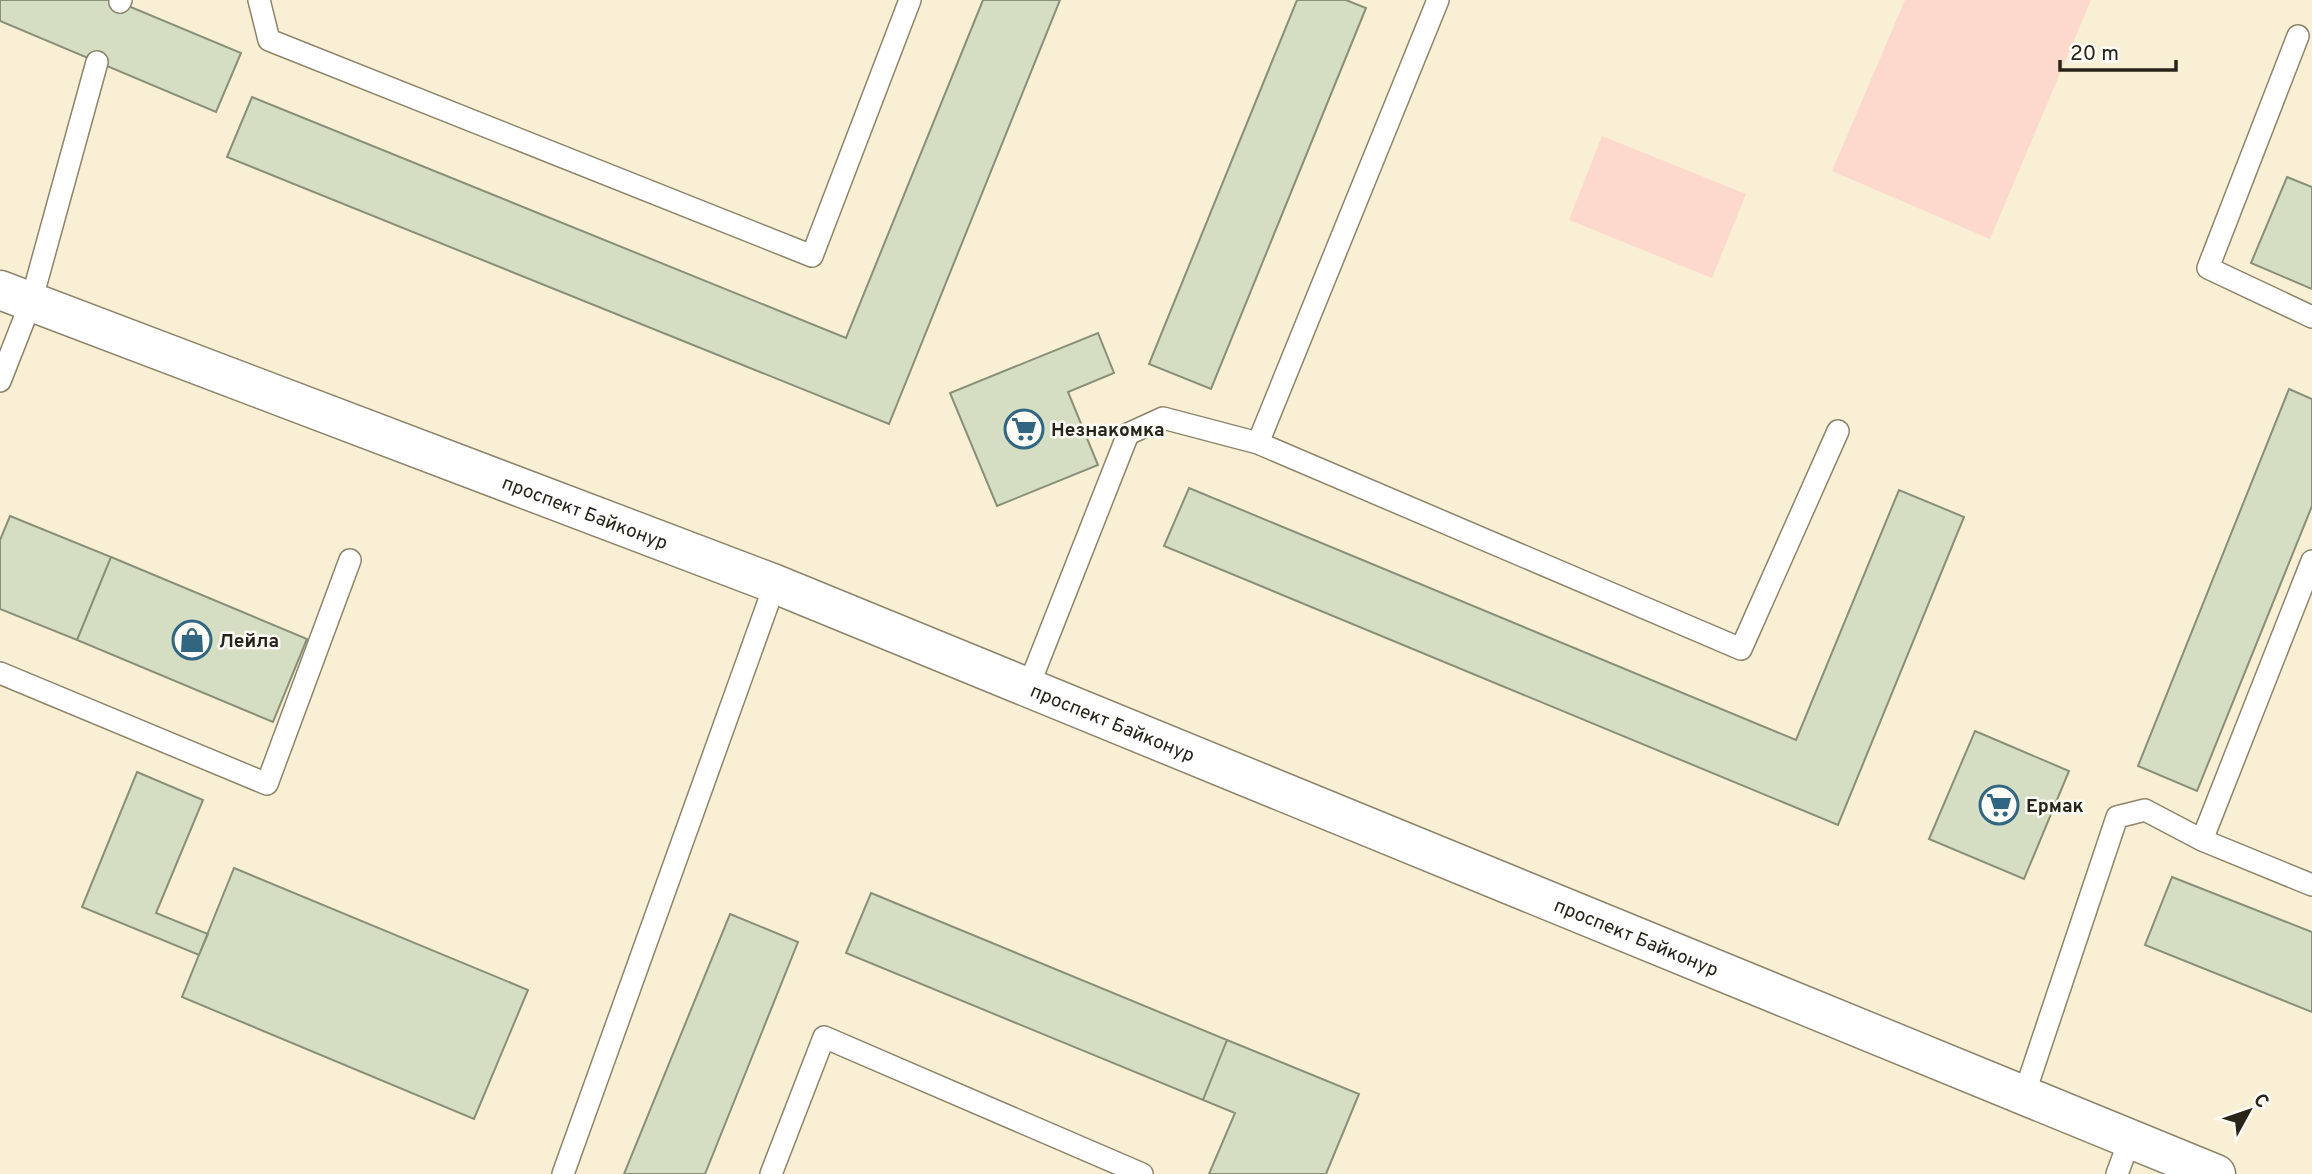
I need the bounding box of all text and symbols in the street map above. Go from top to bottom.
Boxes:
scale bar [2060,28,2176,72]
text: 20 m [2070,41,2119,68]
supermarket icon: Незнакомка [1003,408,1045,450]
place label: Незнакомка [1051,419,1165,443]
street label: проспект Байконур [498,472,671,556]
shop icon: Лейла [171,619,213,661]
place label: Лейла [219,630,279,654]
street label: проспект Байконур [1026,680,1198,769]
supermarket icon: Ермак [1978,784,2020,826]
place label: Ермак [2026,795,2084,819]
street label: проспект Байконур [1550,894,1722,983]
north arrow [2214,1076,2284,1146]
text: С [2247,1089,2274,1114]

